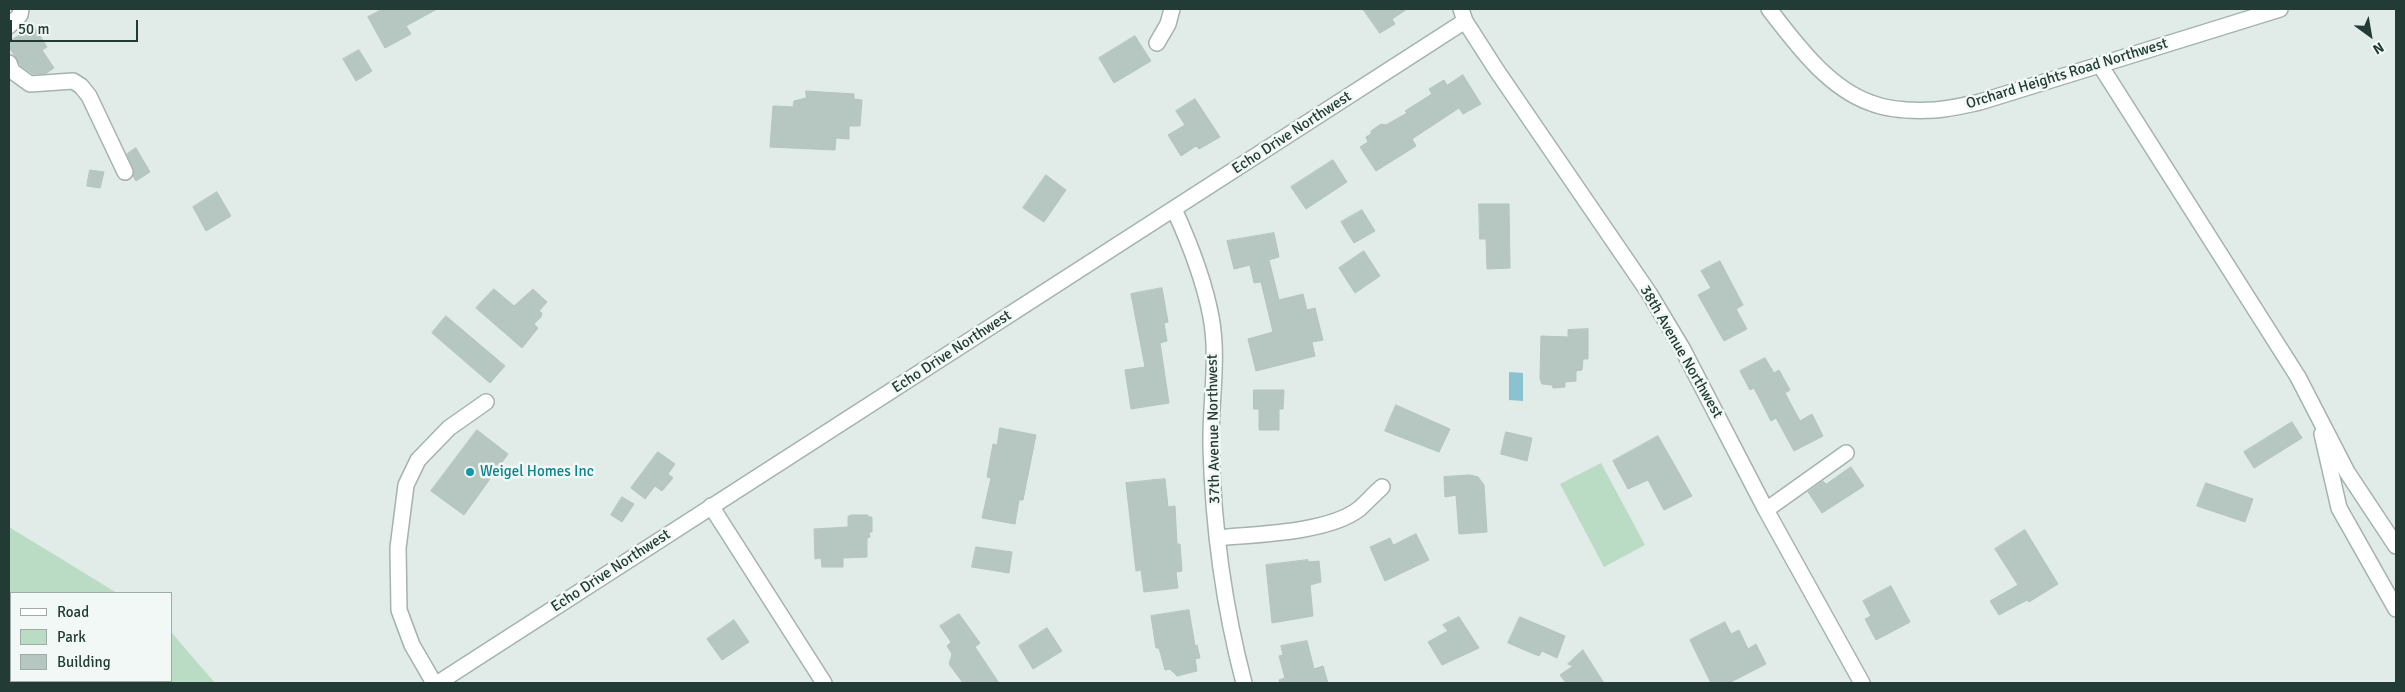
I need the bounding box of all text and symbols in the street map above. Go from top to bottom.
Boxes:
scale bar [12,10,140,42]
north arrow [2345,10,2395,60]
text: 50 m [18,20,49,38]
street label: Orchard Heights Road Northwest [1964,35,2170,113]
text: N [2370,38,2387,58]
street label: Echo Drive Northwest [1229,88,1355,178]
street label: 38th Avenue Northwest [1636,283,1726,421]
street label: Echo Drive Northwest [889,307,1015,397]
street label: 37th Avenue Northwest [1204,354,1224,504]
place label: Weigel Homes Inc [480,463,594,481]
marker: Weigel Homes Inc [464,466,476,478]
street label: Echo Drive Northwest [548,526,674,616]
legend [10,592,172,682]
text: Road [57,603,89,621]
text: Park [57,628,86,646]
text: Building [57,653,111,671]

